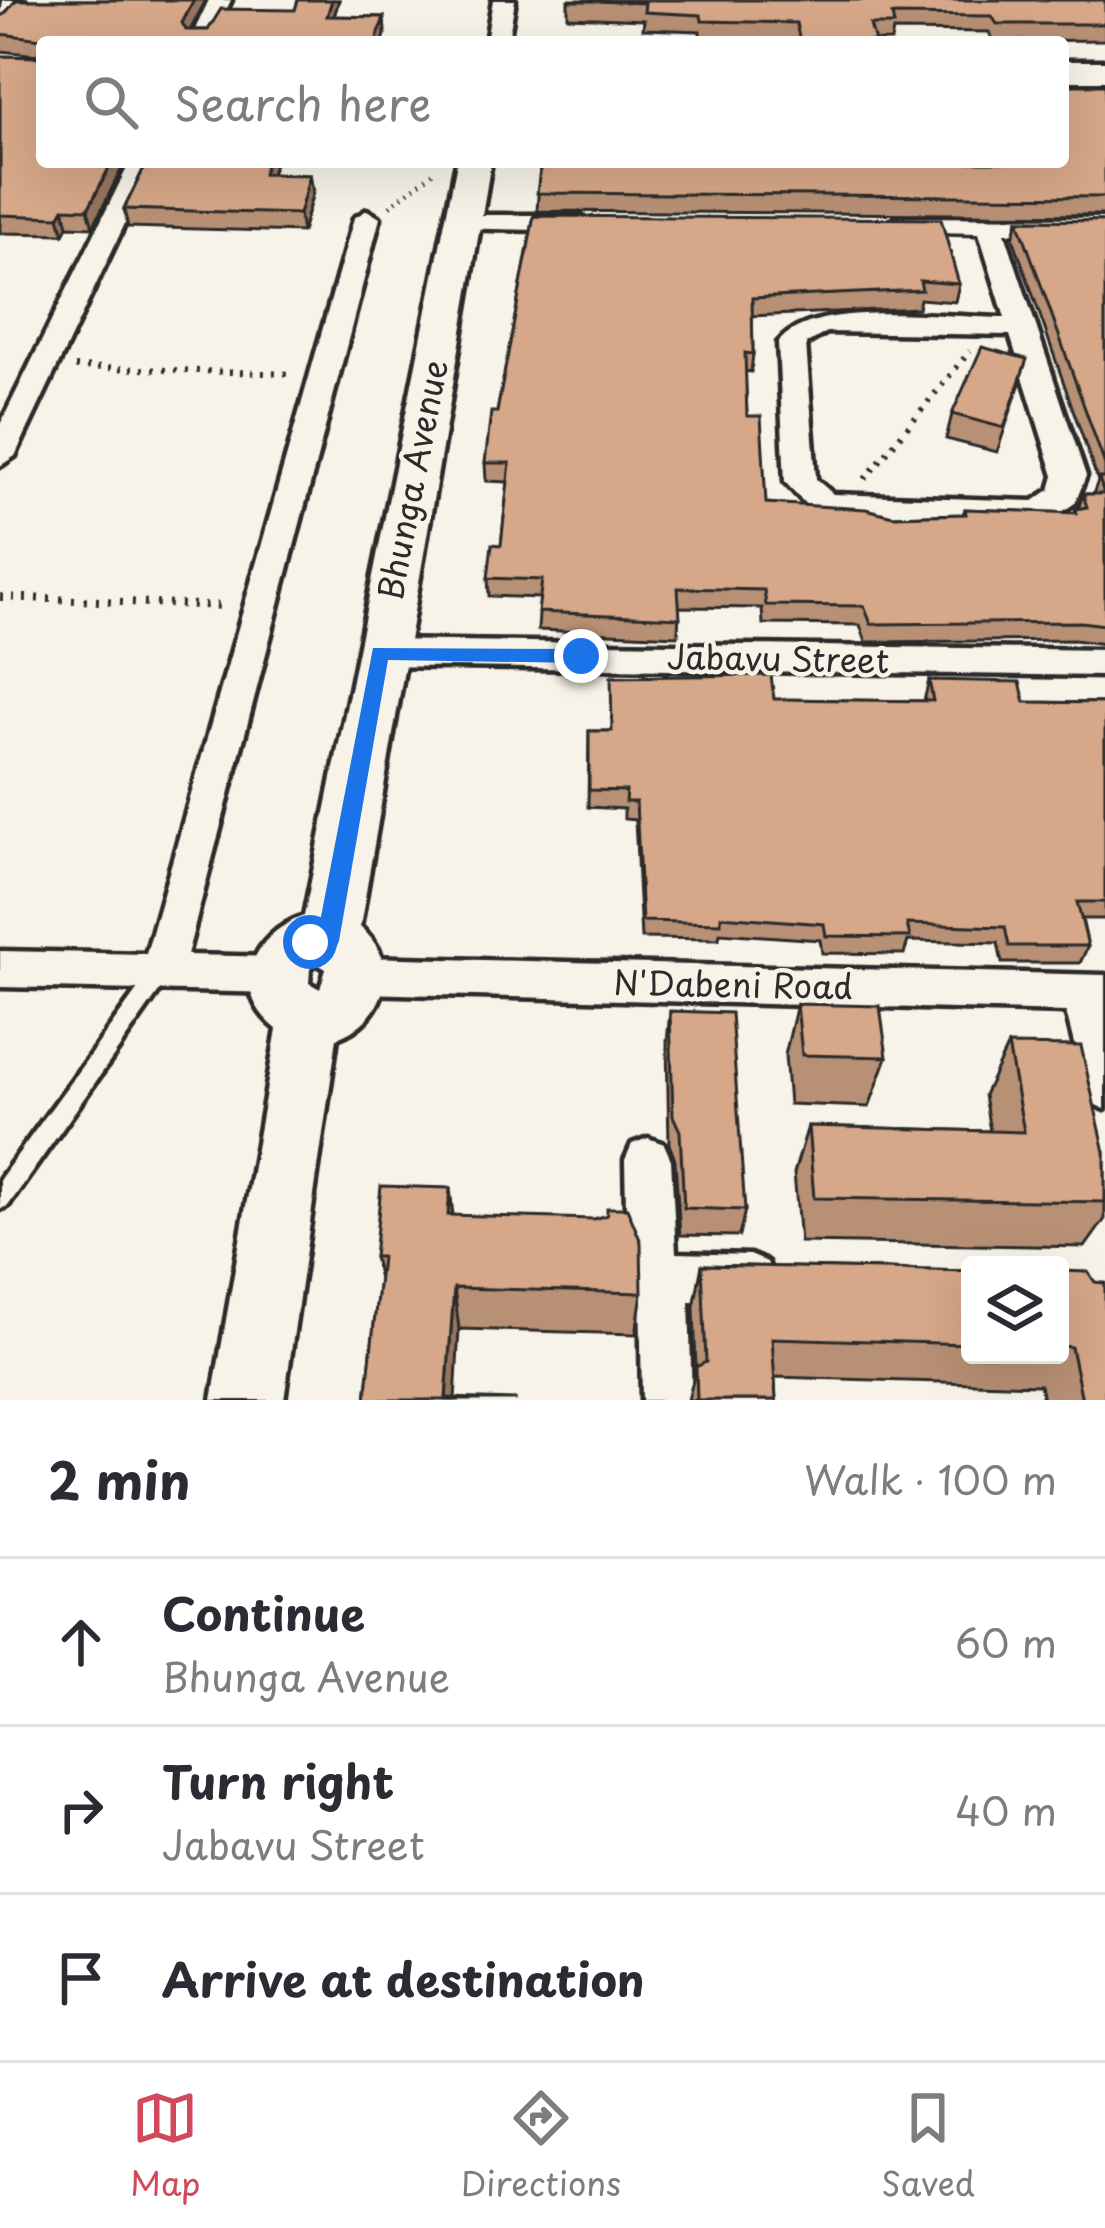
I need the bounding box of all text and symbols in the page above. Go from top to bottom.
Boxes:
search box [36,36,1069,168]
text: Search here [174,68,431,136]
icon: search [78,69,144,135]
street label: Bhunga Avenue [363,355,459,604]
route end [554,629,608,683]
street label: Jabavu Street [667,630,890,684]
route start [283,915,337,969]
street label: N'Dabeni Road [613,956,853,1010]
map controls [961,1256,1069,1364]
button: layers [961,1256,1069,1364]
text: 2 min [48,1440,190,1517]
text: Walk · 100 m [804,1449,1057,1508]
text: Continue [162,1578,365,1646]
icon: ahead [48,1609,114,1675]
text: 60 m [955,1612,1057,1671]
text: Bhunga Avenue [162,1646,450,1705]
text: Turn right [162,1746,394,1814]
icon: right [48,1777,114,1843]
text: 40 m [955,1780,1057,1839]
text: Jabavu Street [162,1814,425,1873]
text: Arrive at destination [162,1944,645,2012]
icon: arrive [48,1945,114,2011]
tab: Map [130,2085,201,2207]
tab: Directions [461,2085,621,2207]
tab: Saved [881,2085,975,2207]

